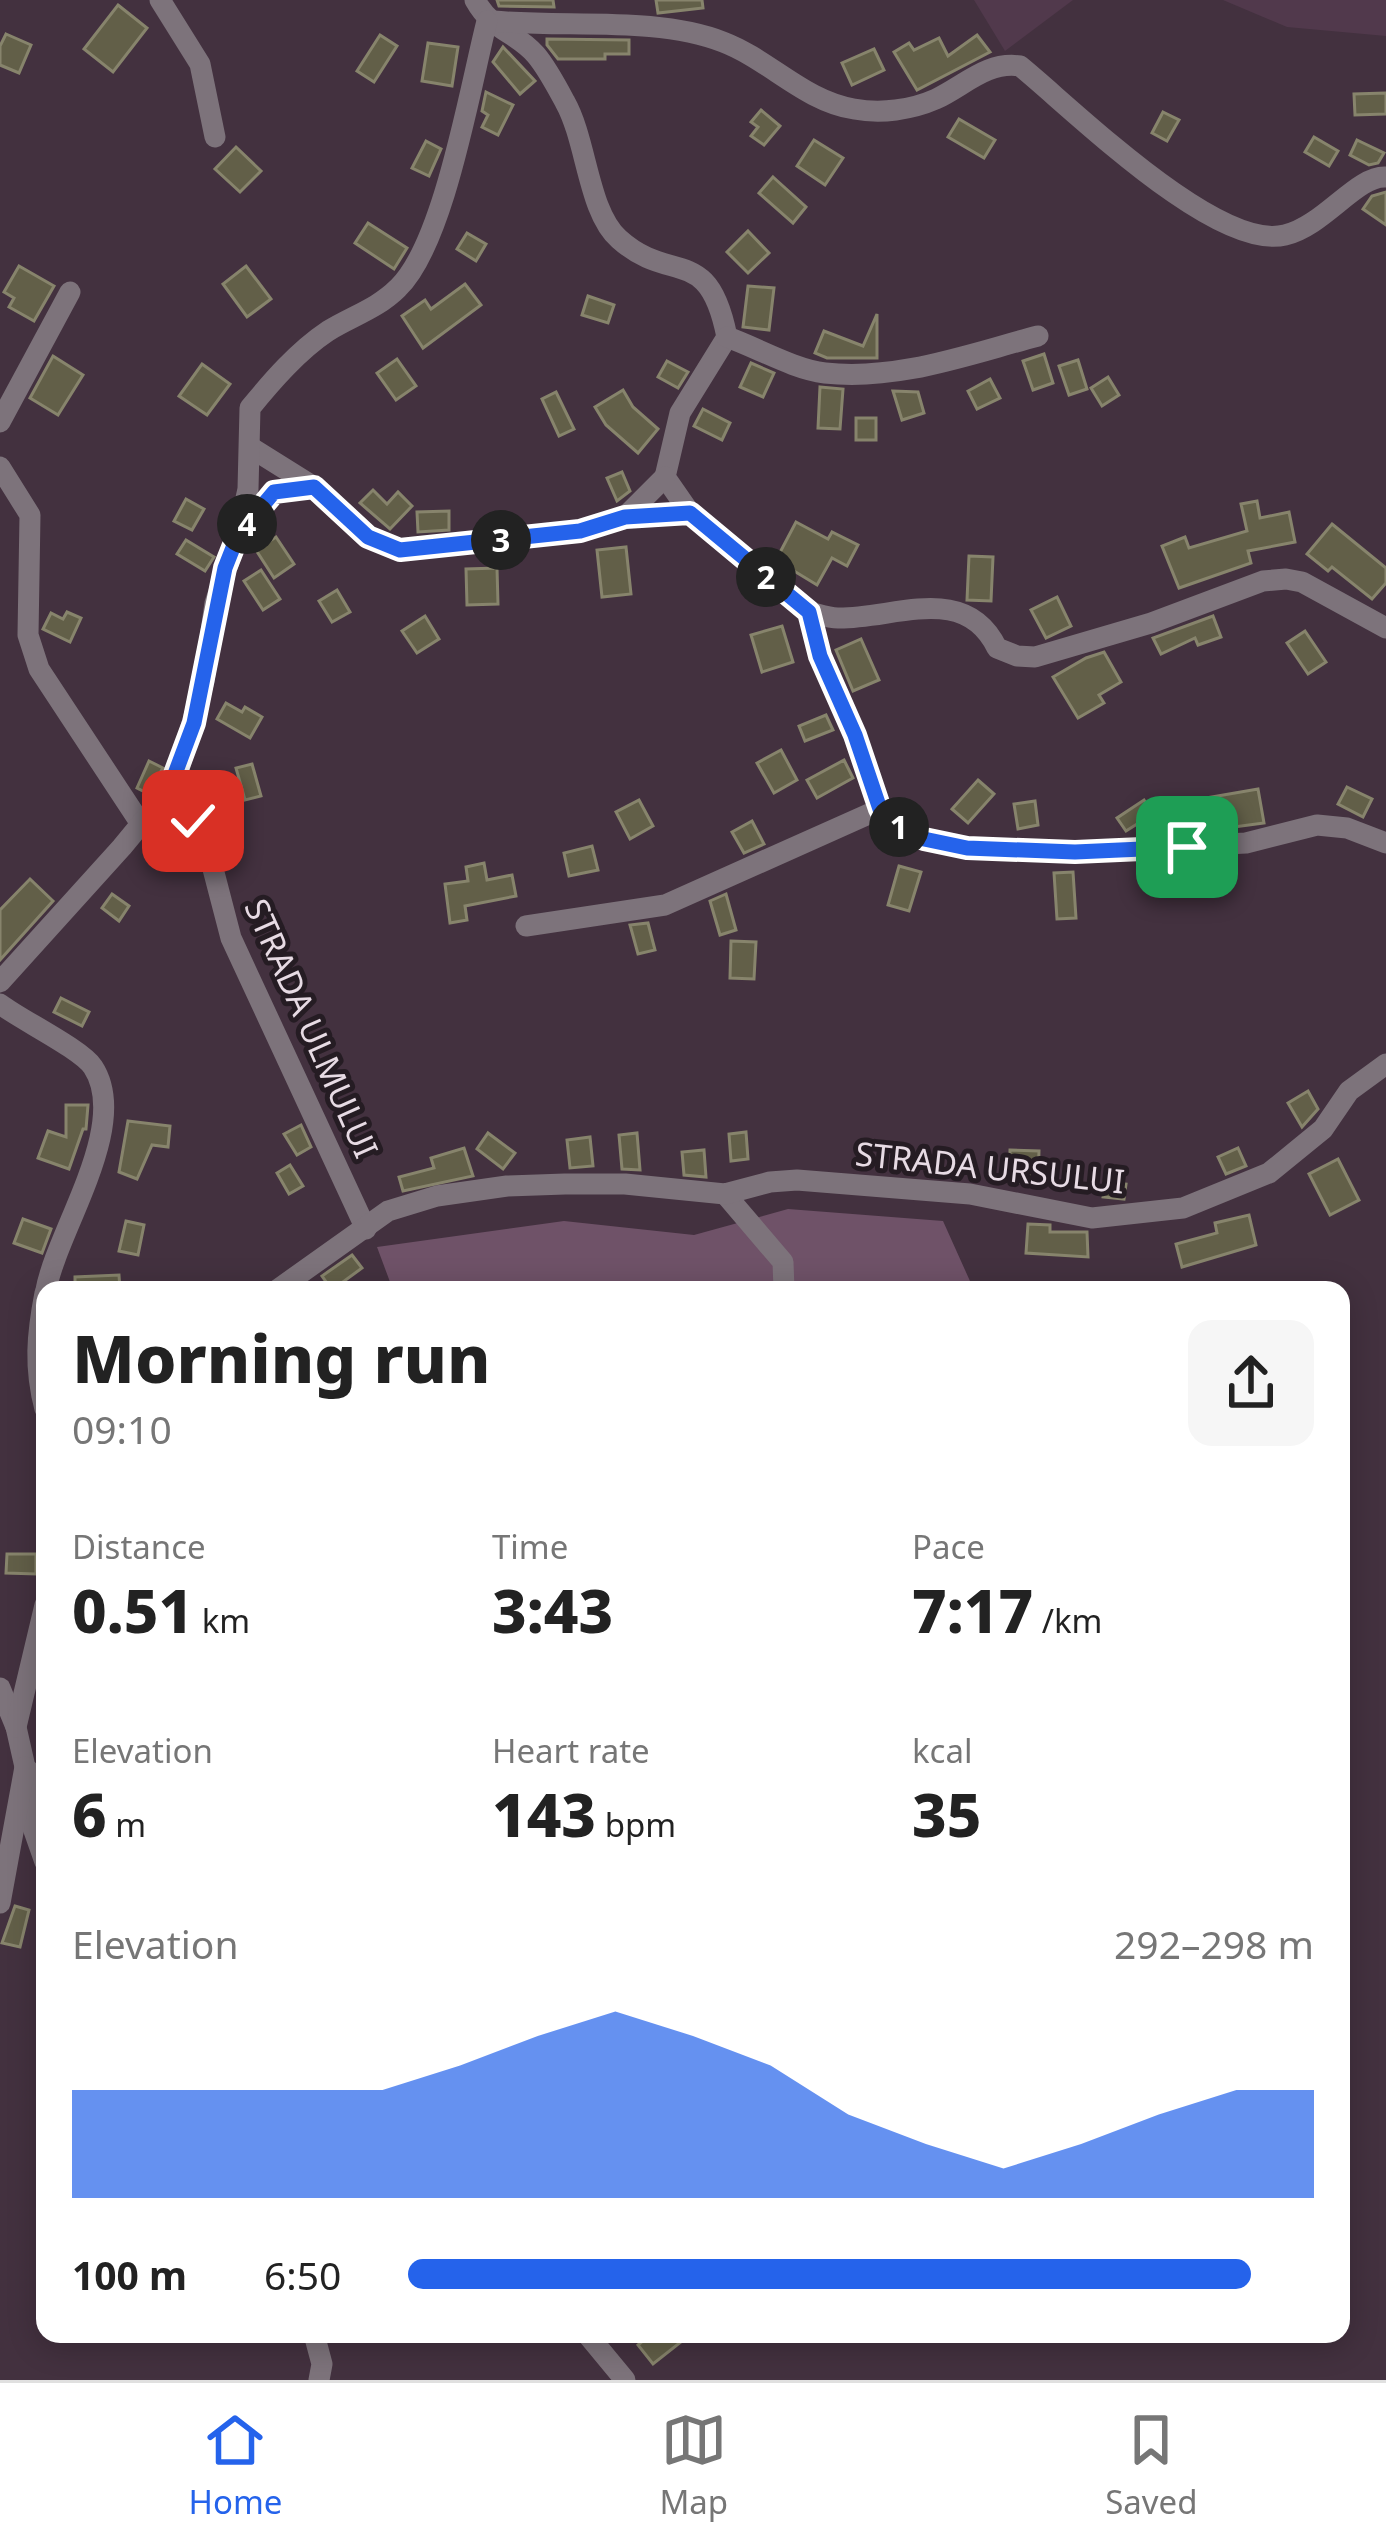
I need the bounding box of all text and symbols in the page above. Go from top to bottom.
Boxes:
pin: 4 [217,494,277,554]
text: 4 [238,501,256,546]
pin: 3 [471,510,531,570]
text: 3 [492,517,510,562]
pin: 2 [736,547,796,607]
text: 2 [757,554,775,599]
pin [142,770,244,872]
icon: check [160,788,226,854]
pin [1136,796,1238,898]
pin: 1 [869,797,929,857]
text: 1 [890,804,908,849]
icon: arrive [1154,814,1220,880]
street label: STRADA ULMULUI [235,891,389,1165]
street label: STRADA URSULUI [853,1130,1127,1204]
text: Morning run [72,1312,491,1402]
button: share [1188,1320,1314,1446]
text: 09:10 [72,1402,172,1455]
text: Distance [72,1524,206,1569]
text: Time [492,1524,568,1569]
text: Pace [912,1524,985,1569]
text: 0.51 [72,1569,193,1651]
text: 3:43 [492,1569,613,1651]
text: 7:17 [912,1569,1033,1651]
text: km [193,1598,250,1643]
text: /km [1033,1598,1102,1643]
text: Elevation [72,1728,213,1773]
text: Heart rate [492,1728,650,1773]
text: kcal [912,1728,973,1773]
text: 6 [72,1773,107,1855]
text: 143 [492,1773,596,1855]
text: 35 [912,1773,981,1855]
text: m [107,1802,146,1847]
text: bpm [596,1802,676,1847]
text: Elevation [72,1917,239,1970]
text: 292–298 m [1114,1917,1314,1970]
text: 100 m [72,2248,187,2301]
text: 6:50 [264,2248,341,2301]
tab: Home [189,2407,282,2524]
tab: Map [659,2407,728,2524]
tab: Saved [1105,2407,1197,2524]

